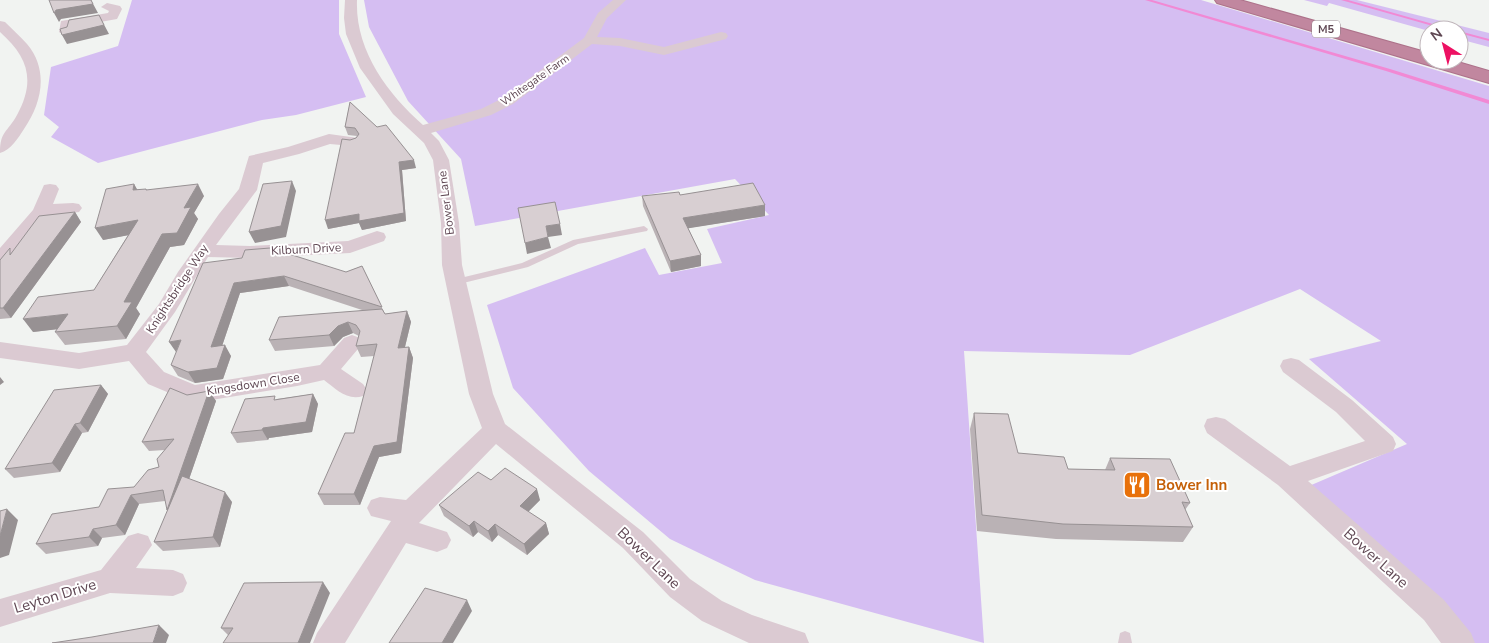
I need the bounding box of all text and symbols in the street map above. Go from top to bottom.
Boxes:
road number: M5 [1312,20,1340,38]
north arrow [1419,20,1469,70]
text: N [1427,24,1446,46]
street label: Whitegate Farm [498,51,572,109]
street label: Bower Lane [434,170,458,236]
street label: Kilburn Drive [271,239,341,259]
street label: Knightsbridge Way [142,241,212,337]
street label: Kingsdown Close [205,369,301,399]
restaurant icon: Bower Inn [1122,470,1152,500]
place label: Bower Inn [1156,475,1227,495]
street label: Bower Lane [613,523,685,593]
street label: Bower Lane [1339,524,1413,592]
street label: Leyton Drive [11,574,99,618]

